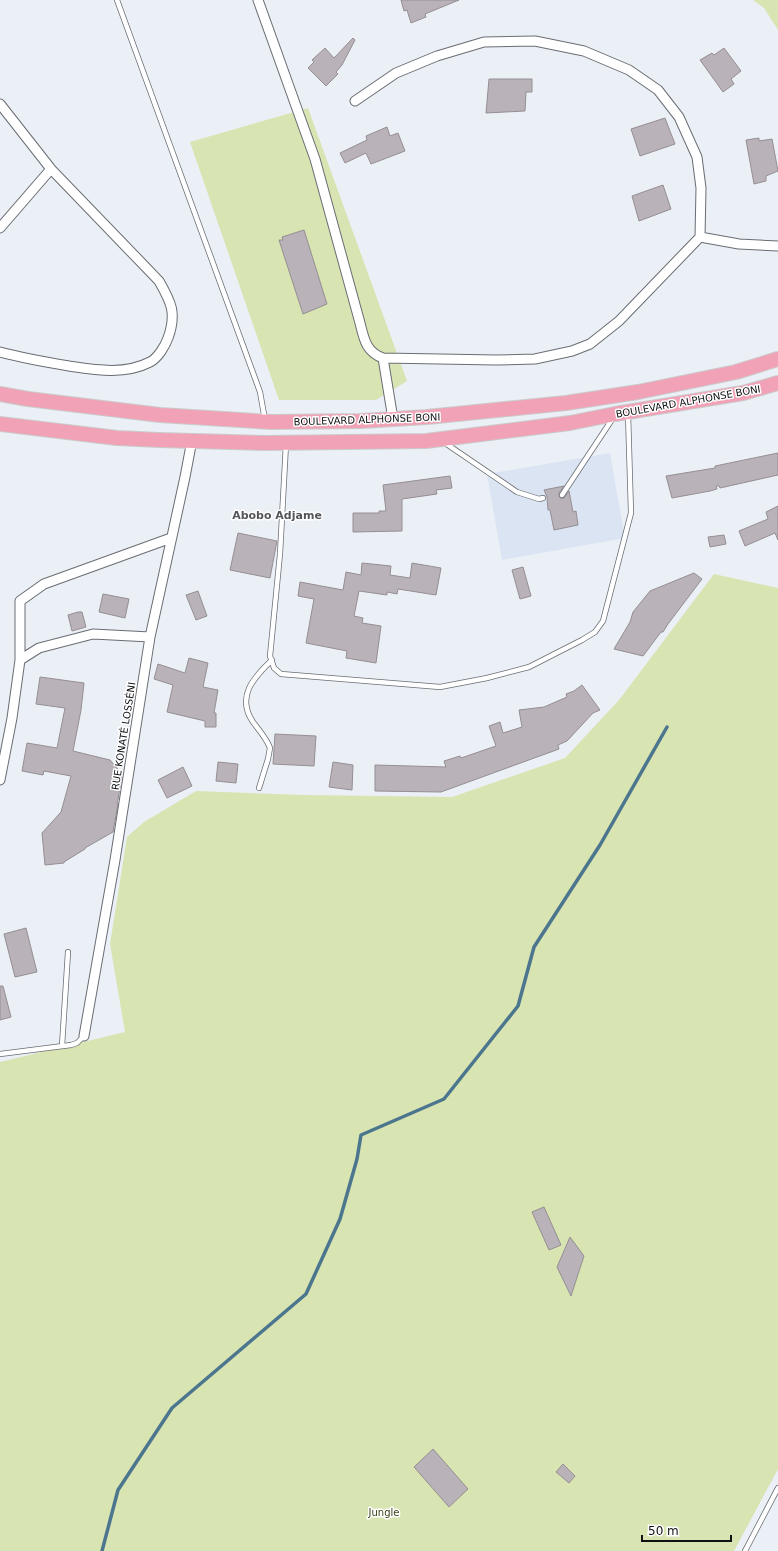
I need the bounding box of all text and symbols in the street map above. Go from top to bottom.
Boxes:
street label: BOULEVARD ALPHONSE BONI [615,383,761,420]
street label: BOULEVARD ALPHONSE BONI [293,411,441,428]
district label: Abobo Adjame [232,509,322,522]
street label: RUE KONATÉ LOSSÉNI [109,681,137,791]
park label: Jungle [368,1507,399,1518]
scale bar [642,1517,731,1543]
text: 50 m [648,1524,679,1538]

